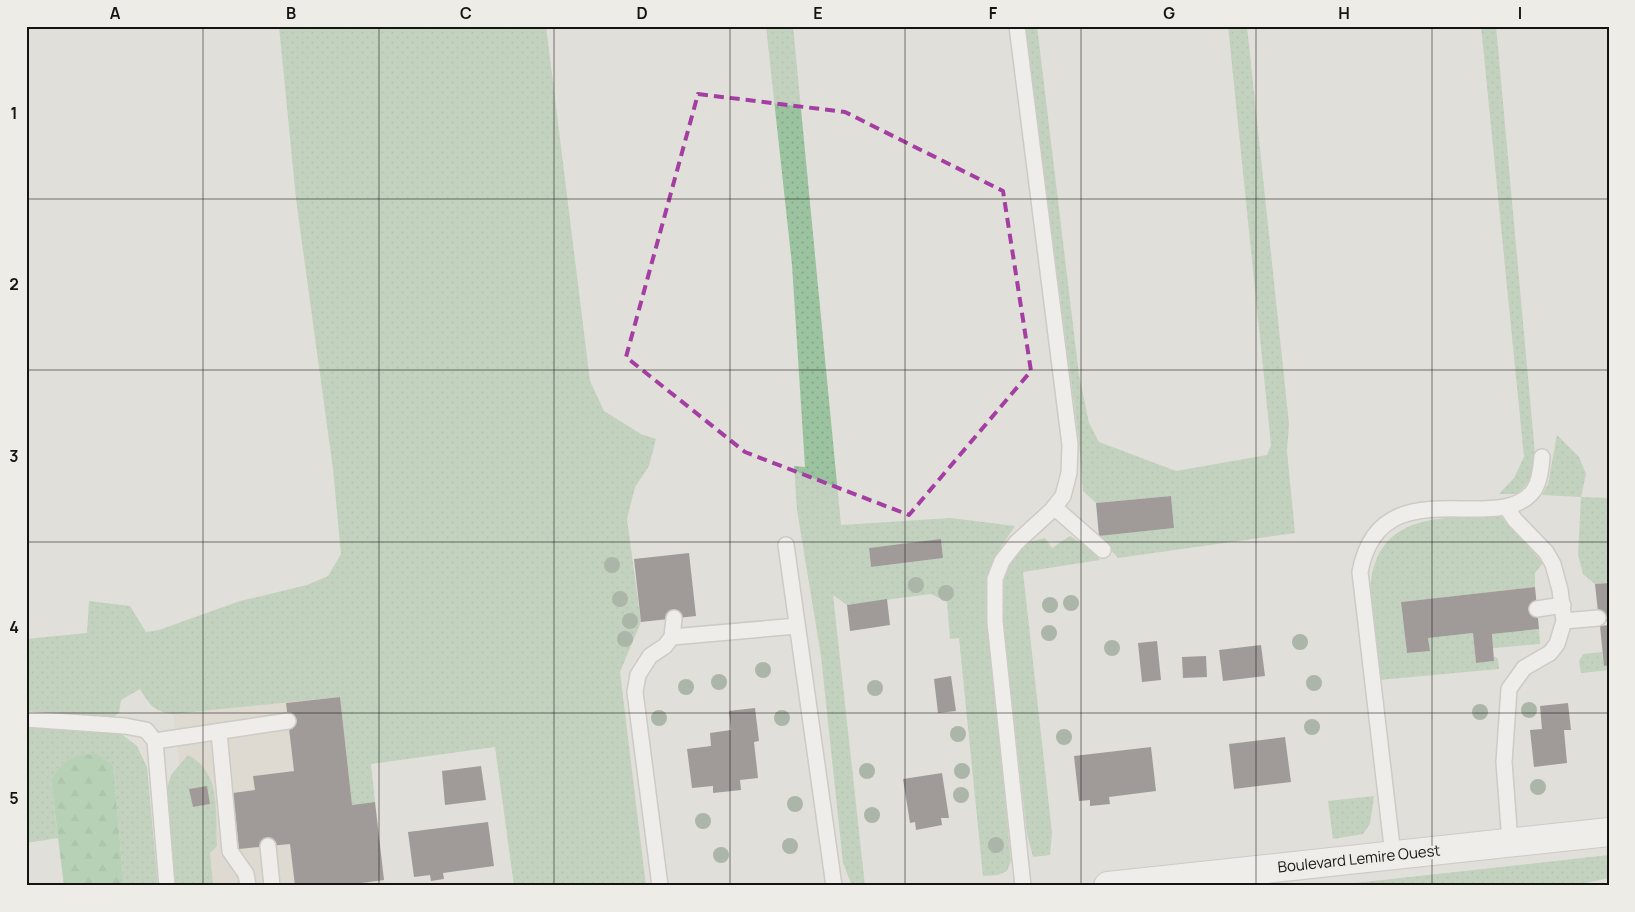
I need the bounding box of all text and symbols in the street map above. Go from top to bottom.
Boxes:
text: A [110,2,121,24]
text: B [286,2,296,24]
text: C [460,2,472,24]
text: D [636,2,648,24]
text: E [813,2,823,24]
text: F [989,2,998,24]
text: G [1163,2,1175,24]
text: H [1338,2,1350,24]
text: I [1518,2,1522,24]
text: 1 [10,102,18,124]
text: 2 [9,273,19,295]
text: 3 [9,445,19,467]
text: 4 [9,616,19,638]
text: 5 [9,787,19,809]
street label: Boulevard Lemire Ouest [1277,840,1441,877]

